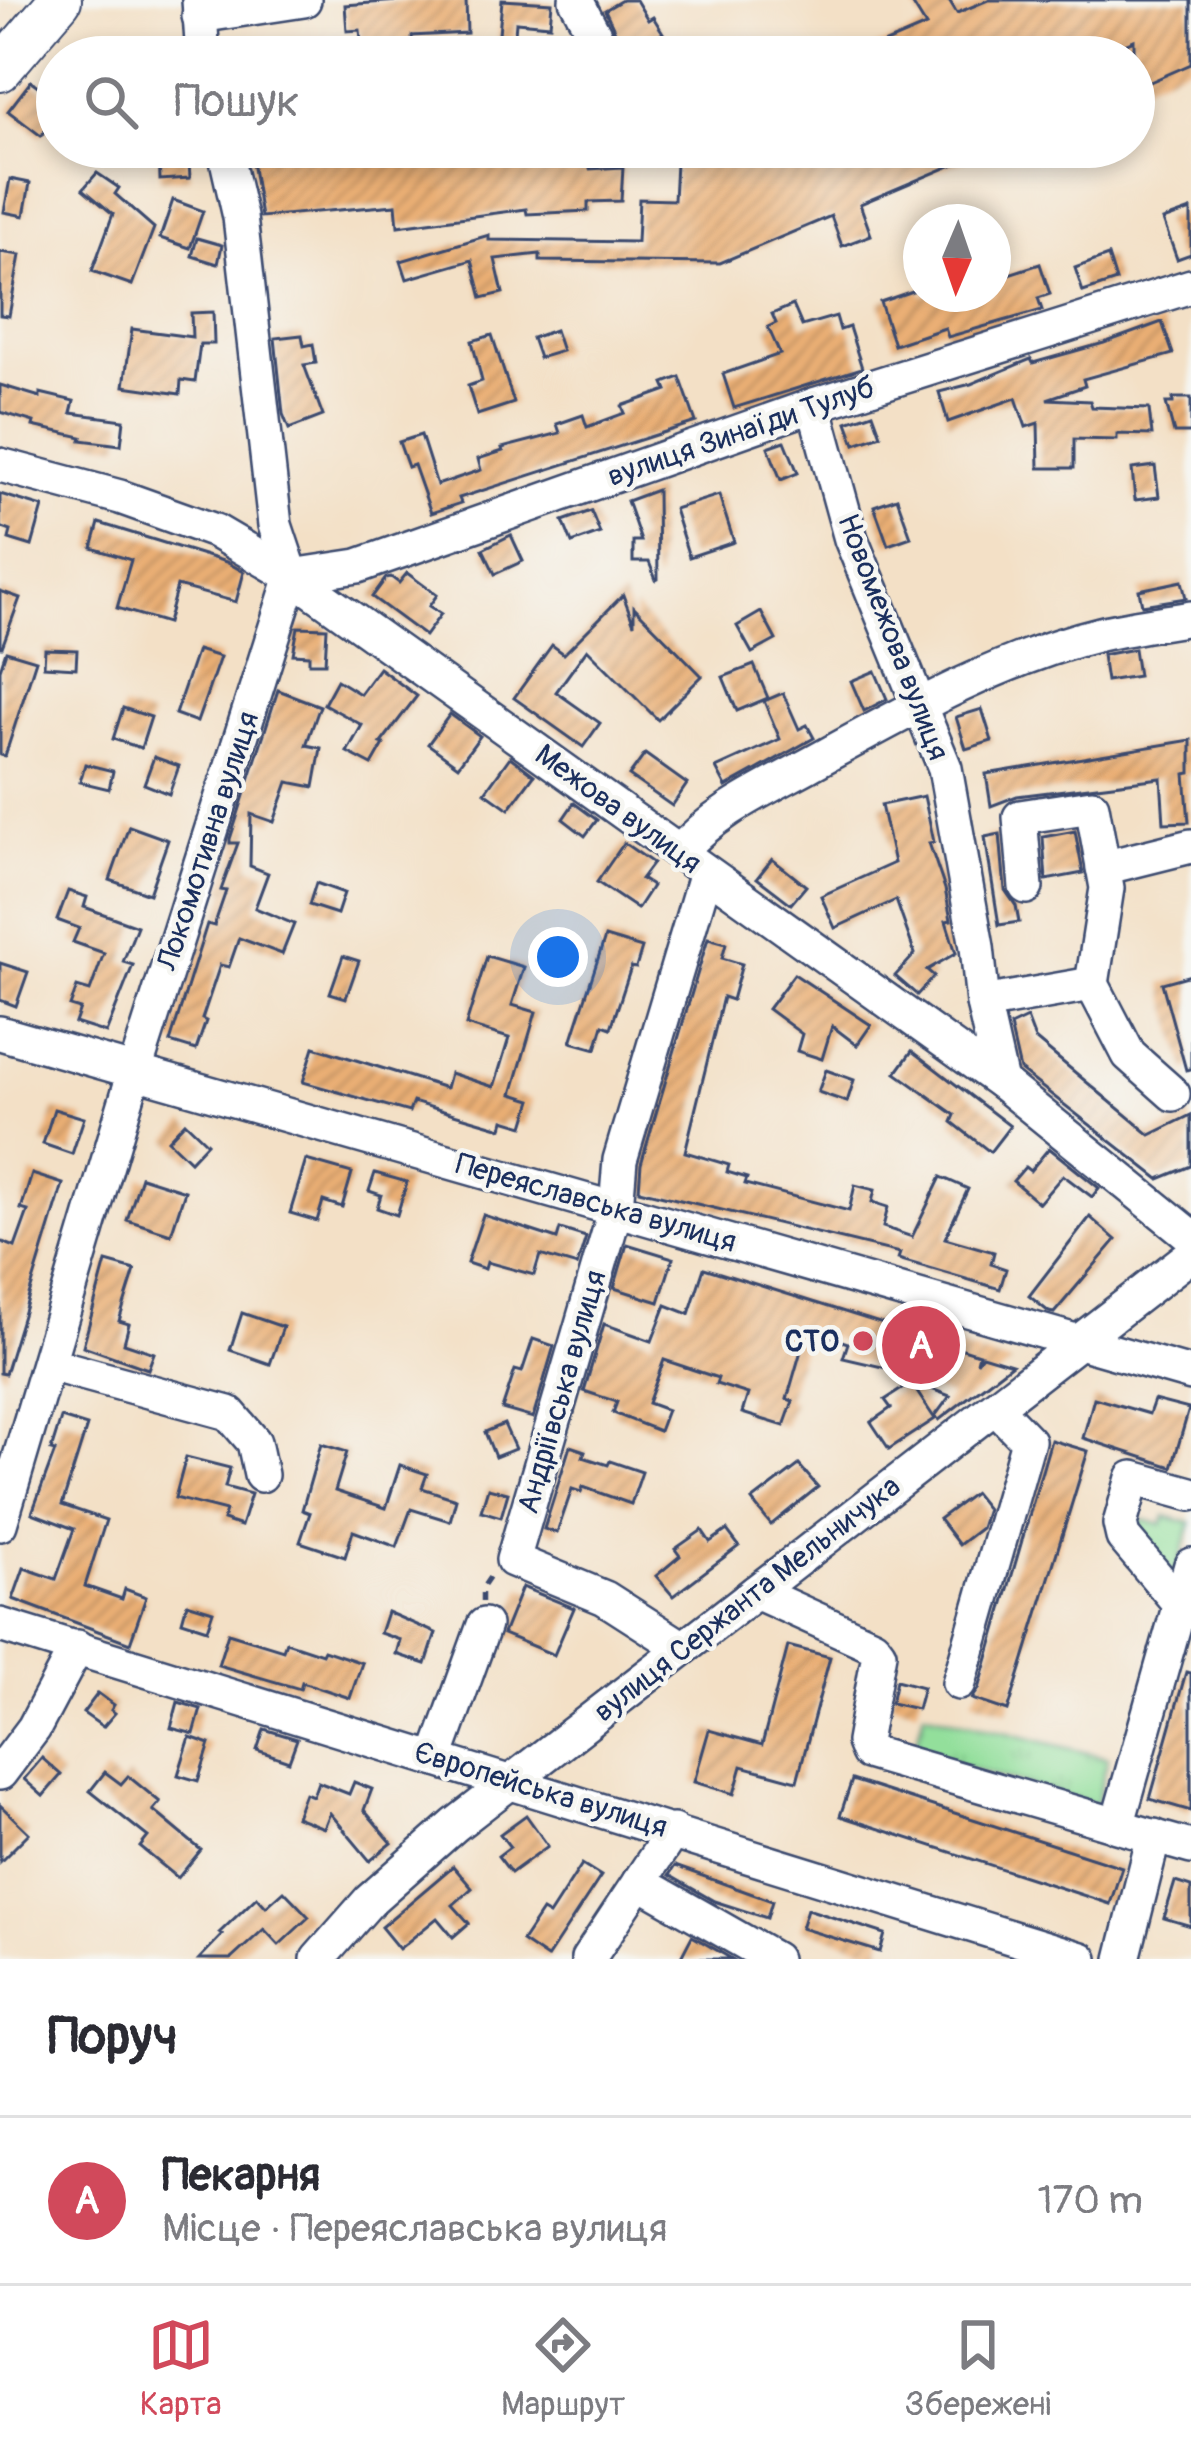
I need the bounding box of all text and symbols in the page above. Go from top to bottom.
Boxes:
search box [36,36,1155,168]
icon: search [78,69,144,135]
text: Пошук [174,74,299,130]
north arrow [903,204,1011,312]
street label: вулиця Зинаїди Тулуб [603,369,879,495]
street label: Новомежова вулиця [829,509,957,765]
street label: Локомотивна вулиця [148,707,267,976]
street label: Межова вулиця [528,736,708,882]
your location [528,927,588,987]
street label: Переяславська вулиця [451,1145,741,1261]
street label: Андріївська вулиця [510,1266,614,1518]
pin: A [882,1300,960,1390]
place label: СТО [785,1323,839,1360]
marker: СТО [850,1328,876,1354]
street label: вулиця Сержанта Мельничука [586,1468,908,1730]
street label: Європейська вулиця [410,1734,672,1846]
text: Поруч [48,2005,178,2069]
text: Пекарня [162,2148,320,2204]
text: A [74,2176,100,2225]
text: 170 m [1037,2176,1143,2225]
text: Місце · Переяславська вулиця [162,2204,667,2253]
tab: Карта [140,2312,222,2425]
tab: Маршрут [501,2312,625,2425]
tab: Збережені [905,2312,1051,2425]

